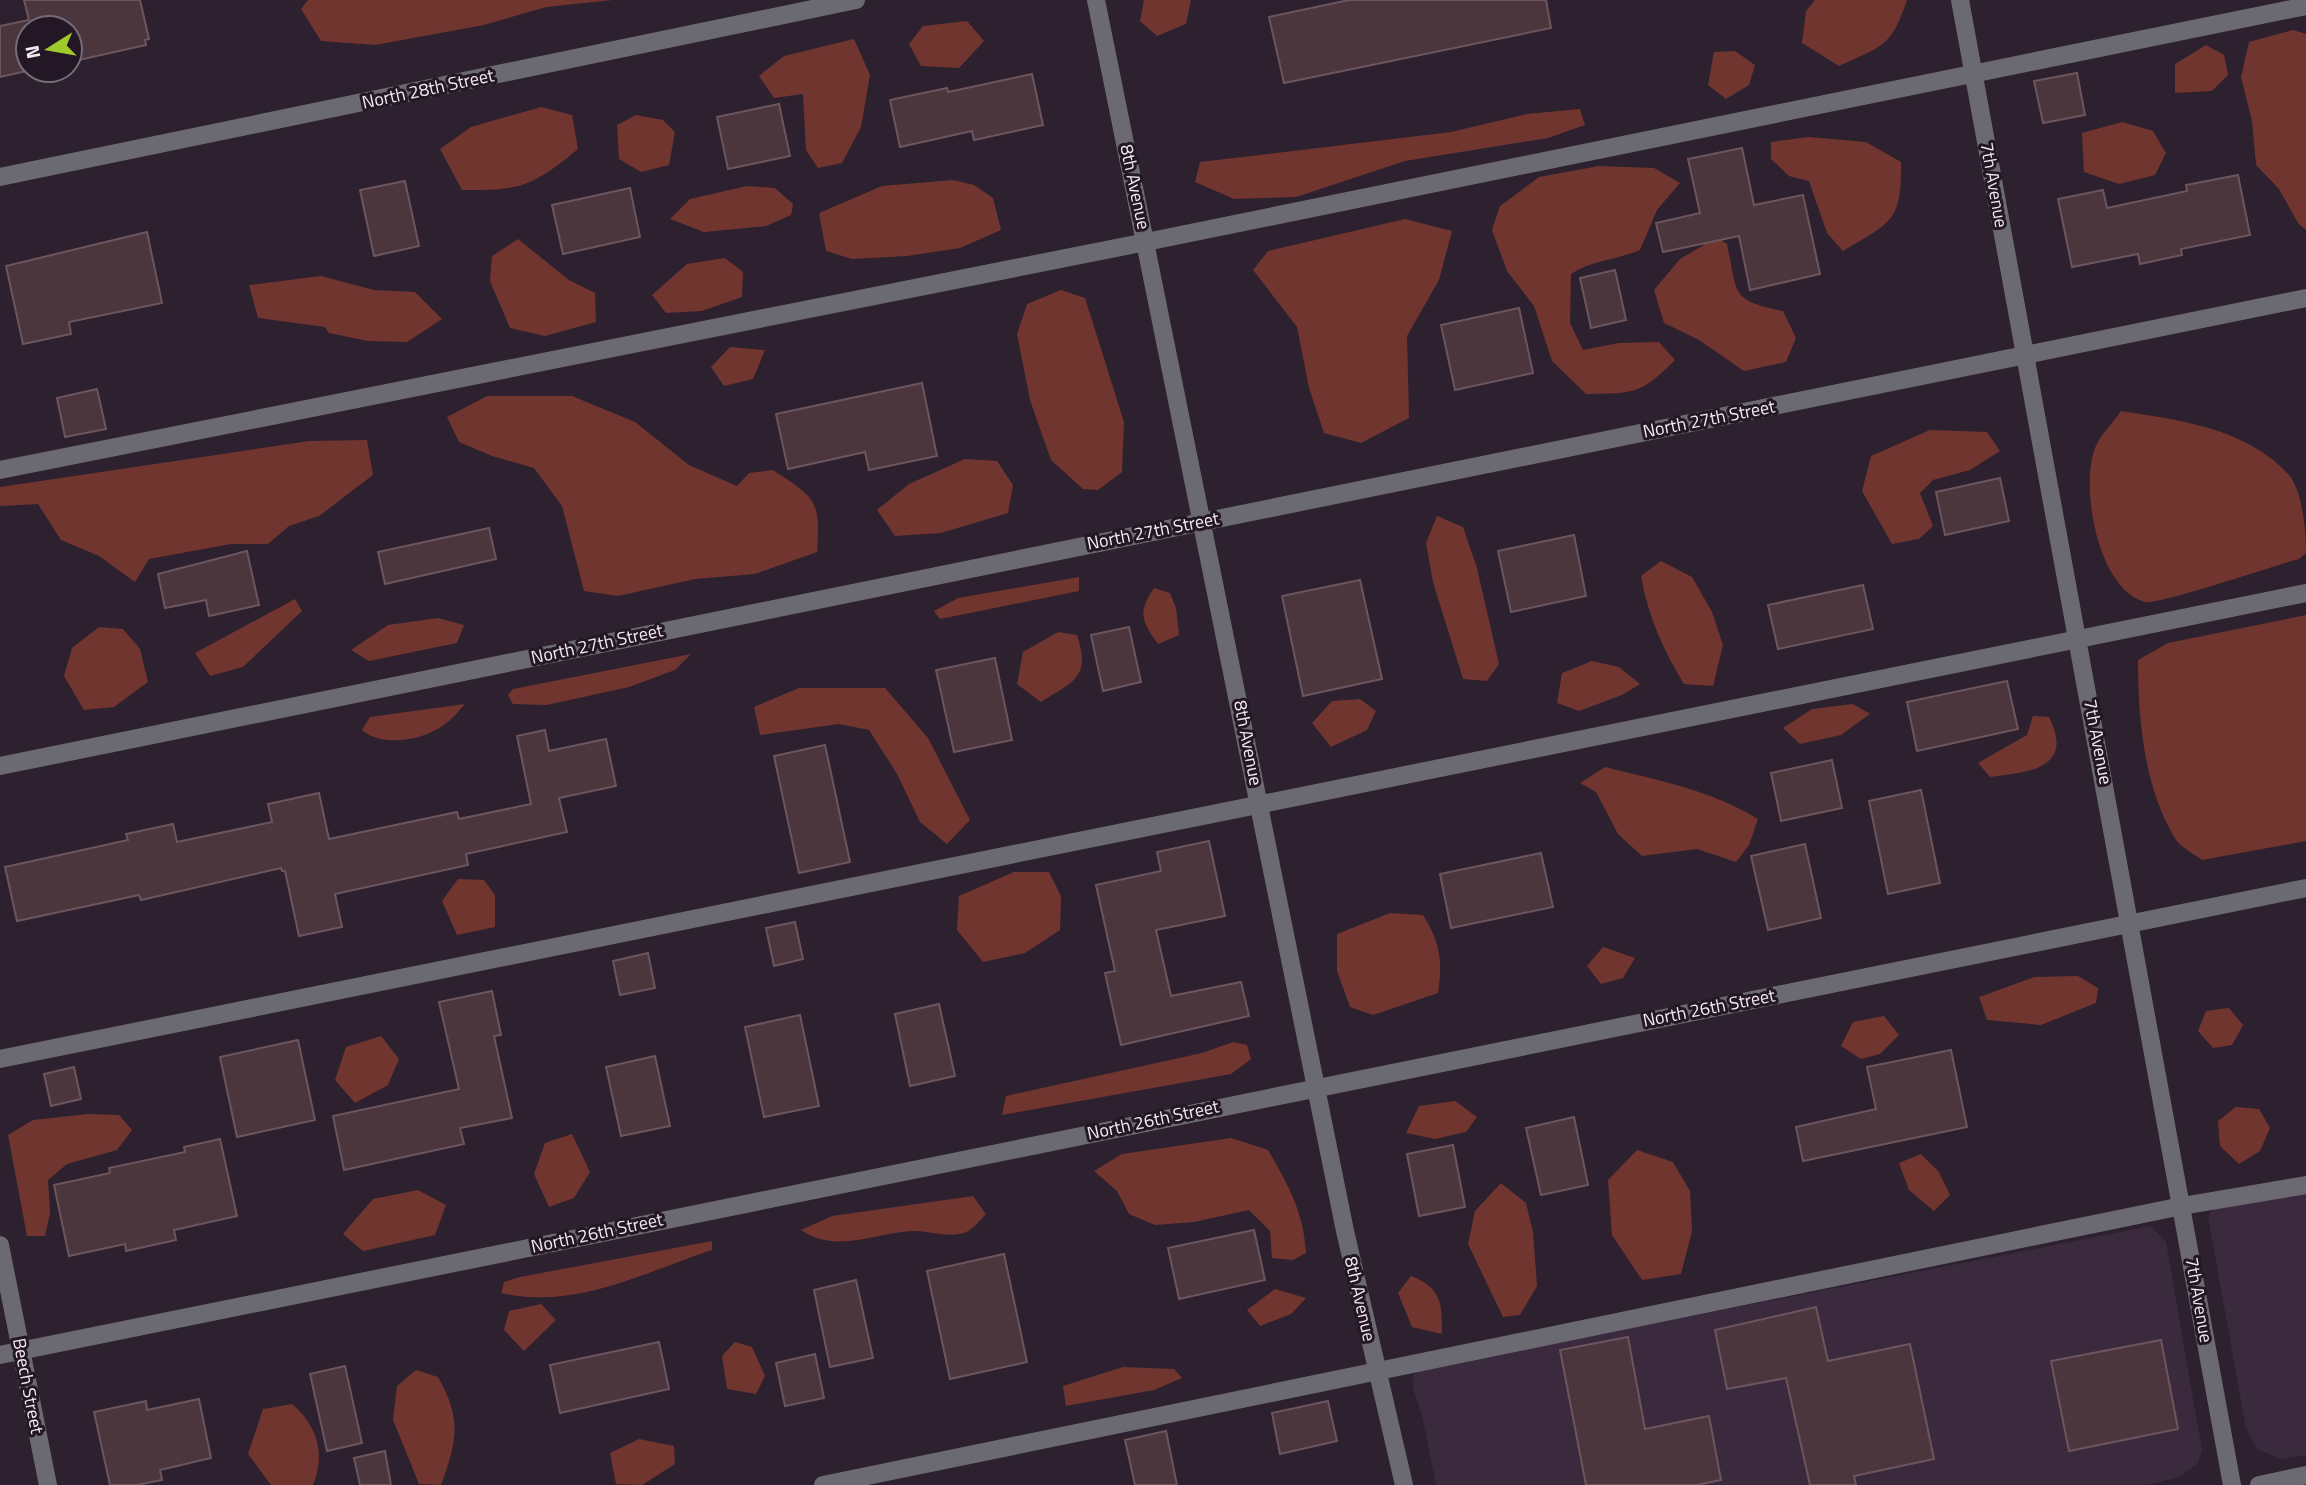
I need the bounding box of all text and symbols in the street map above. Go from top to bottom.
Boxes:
north arrow [14,14,84,84]
text: N [16,43,47,62]
street label: North 28th Street [359,61,497,116]
street label: 7th Avenue [1974,140,2015,230]
street label: 8th Avenue [1113,142,1158,232]
street label: North 27th Street [1640,392,1778,445]
street label: North 27th Street [1084,504,1222,557]
street label: North 27th Street [528,616,666,671]
street label: 7th Avenue [2077,697,2120,787]
street label: 8th Avenue [1227,698,1270,788]
street label: North 26th Street [1640,981,1778,1034]
street label: North 26th Street [1084,1092,1222,1147]
street label: North 26th Street [528,1205,666,1260]
street label: 8th Avenue [1338,1254,1383,1344]
street label: 7th Avenue [2179,1255,2220,1345]
street label: Beech Street [6,1336,51,1437]

